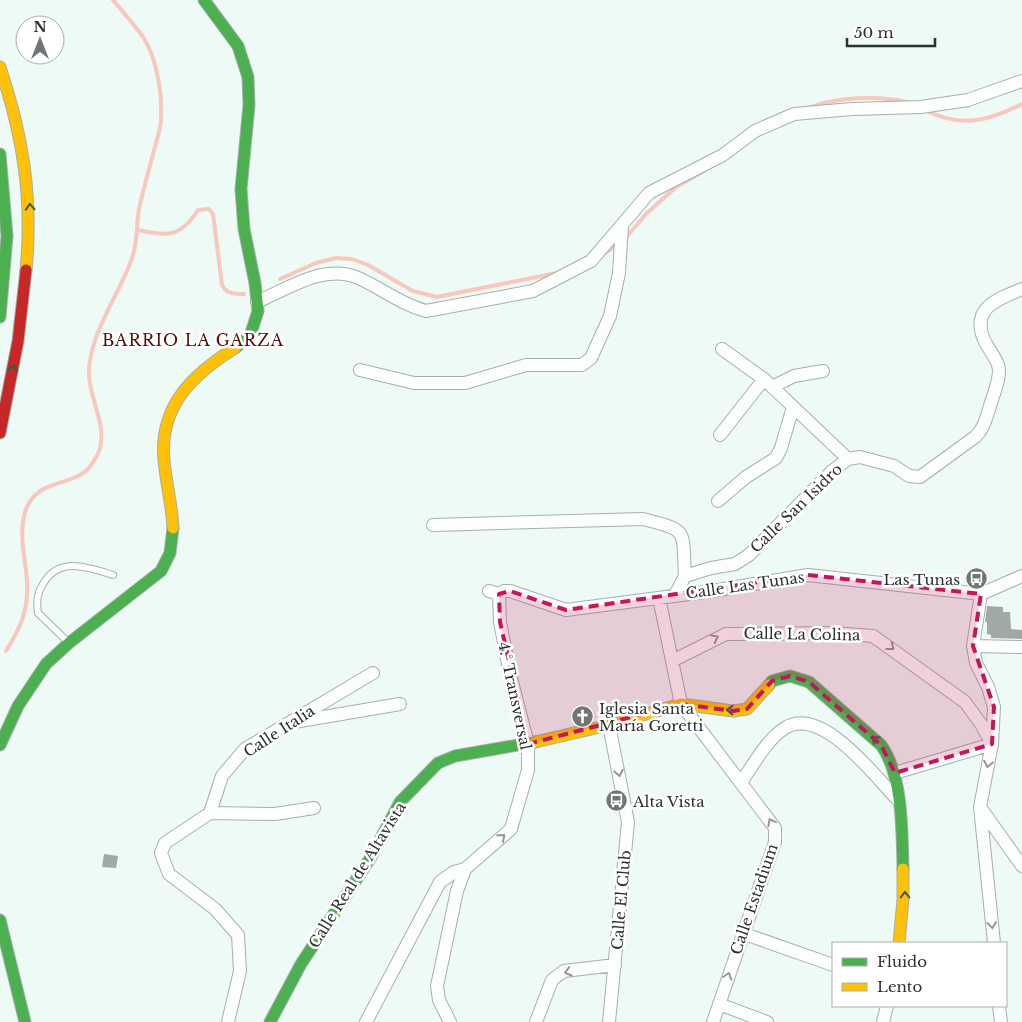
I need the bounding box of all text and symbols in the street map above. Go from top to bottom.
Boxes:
north arrow [15,15,65,65]
scale bar [847,15,934,47]
text: N [33,18,47,36]
text: 50 m [854,23,894,42]
one-way arrow [24,203,35,211]
district label: BARRIO LA GARZA [102,330,284,350]
one-way arrow [7,364,18,373]
street label: Calle San Isidro [746,459,846,557]
street label: Calle Las Tunas [684,567,806,603]
bus stop icon: Las Tunas [964,567,988,591]
place label: Las Tunas [883,570,960,589]
street label: Calle La Colina [743,623,861,645]
one-way arrow [710,635,719,645]
street label: 4.° Transversal [494,640,536,752]
one-way arrow [885,641,895,650]
place label: Iglesia Santa María Goretti [599,699,703,735]
street label: Calle Italia [240,701,319,761]
church icon: Iglesia Santa María Goretti [571,705,595,729]
one-way arrow [726,705,734,715]
one-way arrow [871,736,880,745]
one-way arrow [984,759,994,768]
one-way arrow [613,769,623,778]
bus stop icon: Alta Vista [605,789,629,813]
place label: Alta Vista [632,792,705,811]
street label: Calle Real de Altavista [304,798,410,951]
one-way arrow [767,819,777,828]
one-way arrow [496,834,505,843]
street label: Calle Estadium [726,841,782,957]
street label: Calle El Club [607,849,635,951]
one-way arrow [899,891,910,899]
one-way arrow [986,921,997,929]
legend [832,942,1007,1007]
text: Fluido [877,952,927,971]
one-way arrow [564,966,572,976]
one-way arrow [723,972,733,981]
text: Lento [877,977,923,996]

